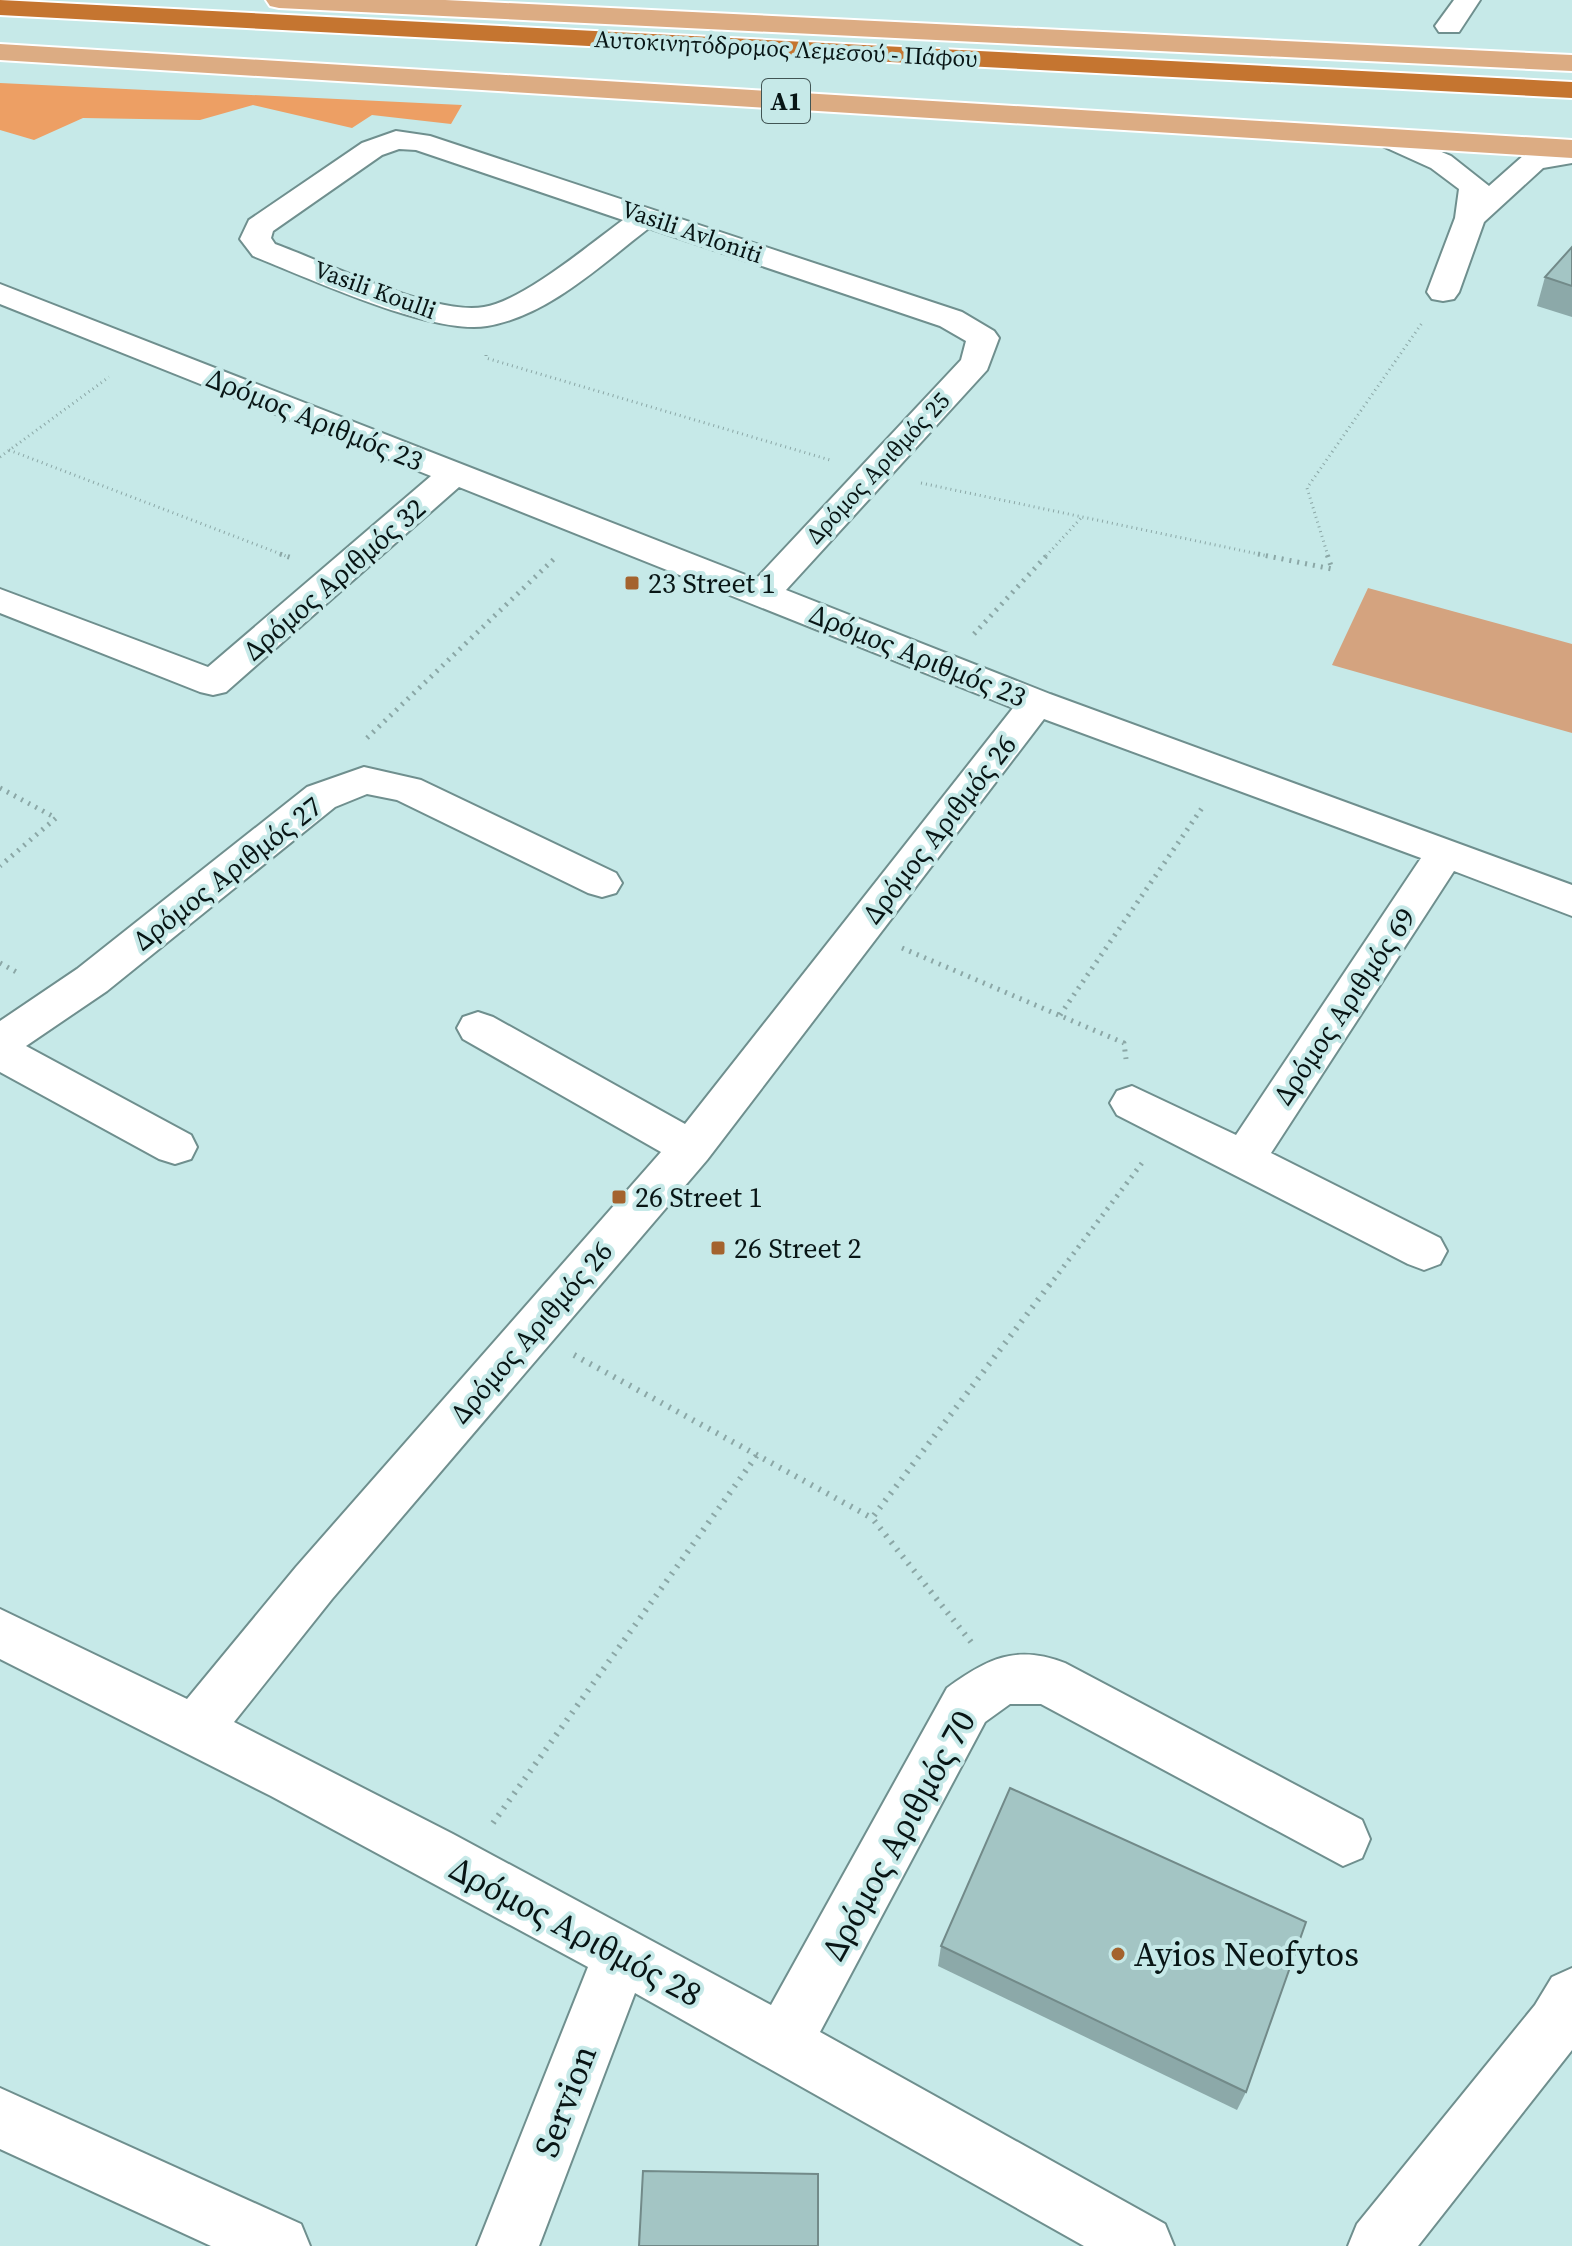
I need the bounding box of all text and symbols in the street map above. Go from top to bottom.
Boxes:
street label: Αυτοκινητόδρομος Λεμεσού - Πάφου [594,22,978,75]
road number: A1 [762,79,810,123]
street label: Vasili Avloniti [617,192,767,271]
street label: Vasili Koulli [309,252,441,327]
street label: Δρόμος Αριθμός 23 [201,358,429,480]
street label: Δρόμος Αριθμός 25 [798,384,957,551]
street label: Δρόμος Αριθμός 32 [235,489,433,669]
place label: 23 Street 1 [648,564,775,602]
marker: 23 Street 1 [623,574,641,592]
street label: Δρόμος Αριθμός 23 [804,594,1032,716]
street label: Δρόμος Αριθμός 26 [853,727,1025,931]
street label: Δρόμος Αριθμός 27 [125,787,329,959]
street label: Δρόμος Αριθμός 69 [1264,900,1424,1112]
place label: 26 Street 1 [635,1178,762,1216]
marker: 26 Street 1 [610,1188,628,1206]
place label: 26 Street 2 [734,1229,861,1267]
street label: Δρόμος Αριθμός 26 [441,1233,621,1431]
marker: 26 Street 2 [709,1239,727,1257]
street label: Δρόμος Αριθμός 70 [810,1702,986,1968]
street label: Δρόμος Αριθμός 28 [442,1845,710,2017]
place label: Ayios Neofytos [1134,1931,1359,1977]
marker: Ayios Neofytos [1109,1945,1127,1963]
street label: Servion [523,2039,607,2163]

